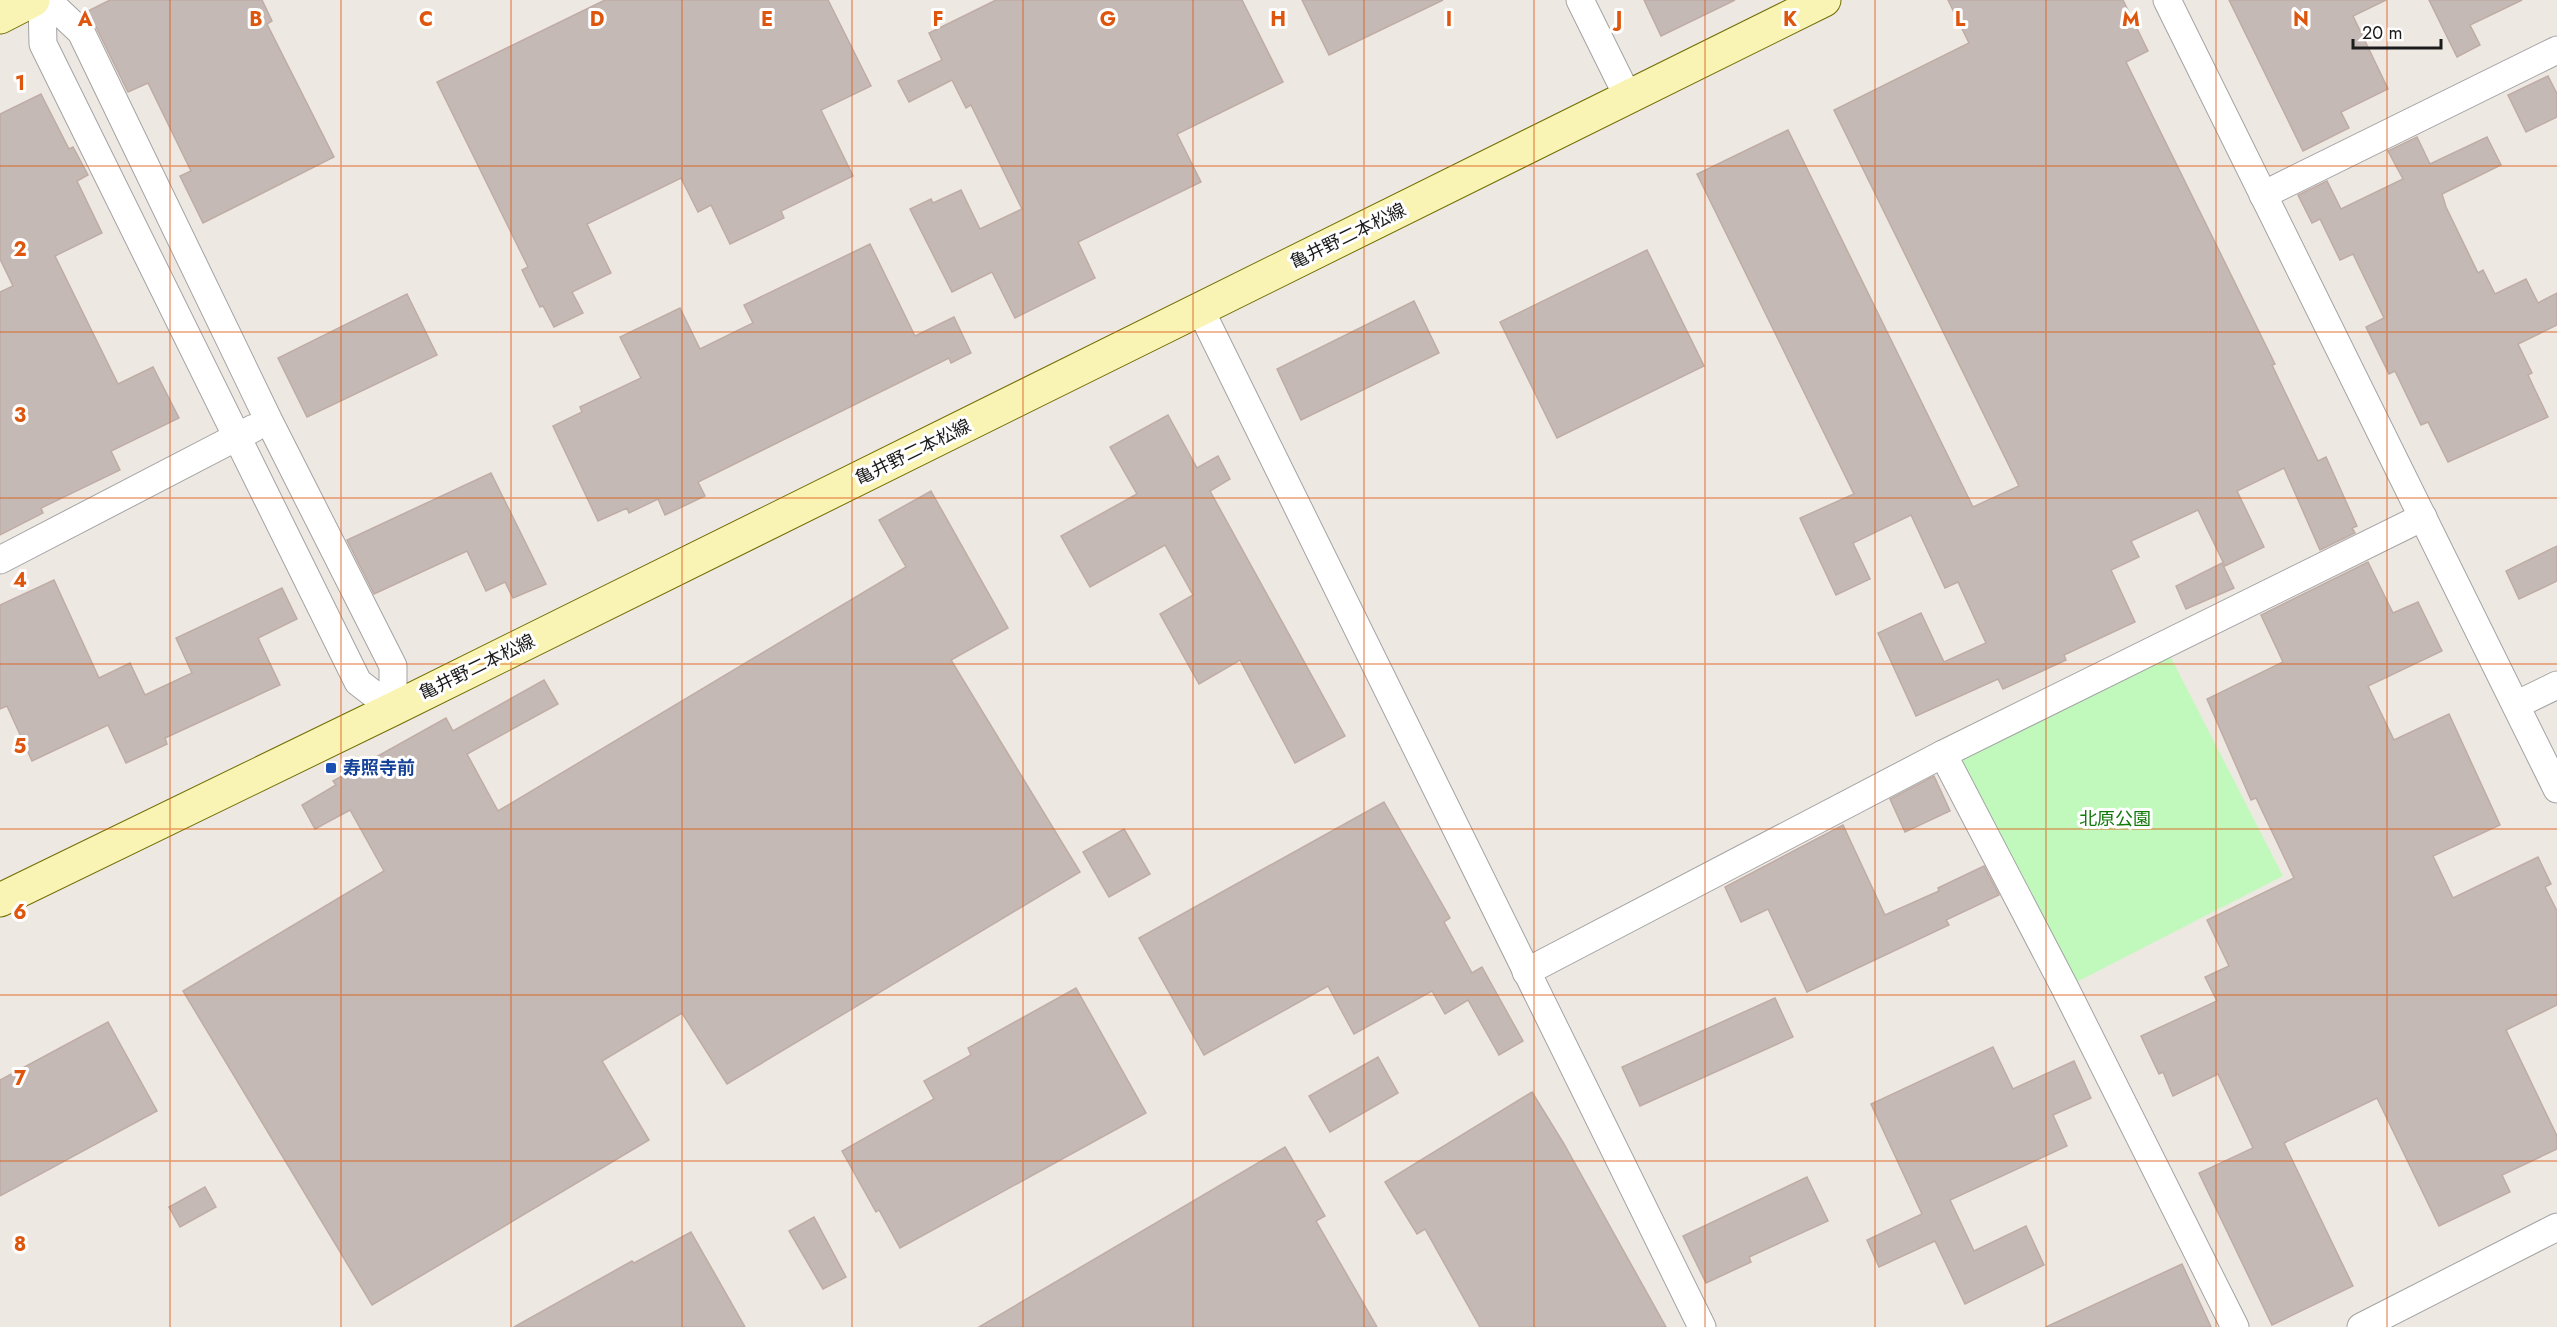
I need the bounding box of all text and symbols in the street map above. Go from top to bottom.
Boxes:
text: A [77,5,93,34]
text: B [249,5,263,34]
text: C [419,5,433,34]
text: D [590,5,604,34]
text: E [761,5,773,34]
text: F [932,5,944,34]
text: G [1100,5,1116,34]
text: H [1270,5,1286,34]
text: I [1446,5,1452,34]
text: J [1612,5,1622,34]
text: K [1783,5,1797,34]
text: L [1955,5,1966,34]
text: M [2122,5,2140,34]
text: N [2293,5,2309,34]
scale bar [2353,12,2442,50]
text: 20 m [2362,20,2402,46]
text: 1 [15,69,25,98]
street label: 亀井野二本松線 [1286,197,1410,275]
text: 2 [13,235,27,264]
text: 3 [14,401,26,430]
street label: 亀井野二本松線 [851,413,975,491]
text: 4 [13,566,27,595]
street label: 亀井野二本松線 [415,628,539,706]
text: 5 [14,732,27,761]
place label: 寿照寺前 [343,755,415,781]
marker: 寿照寺前 [324,761,338,775]
park label: 北原公園 [2079,806,2151,832]
text: 6 [13,898,27,927]
text: 7 [14,1064,27,1093]
text: 8 [14,1230,26,1259]

